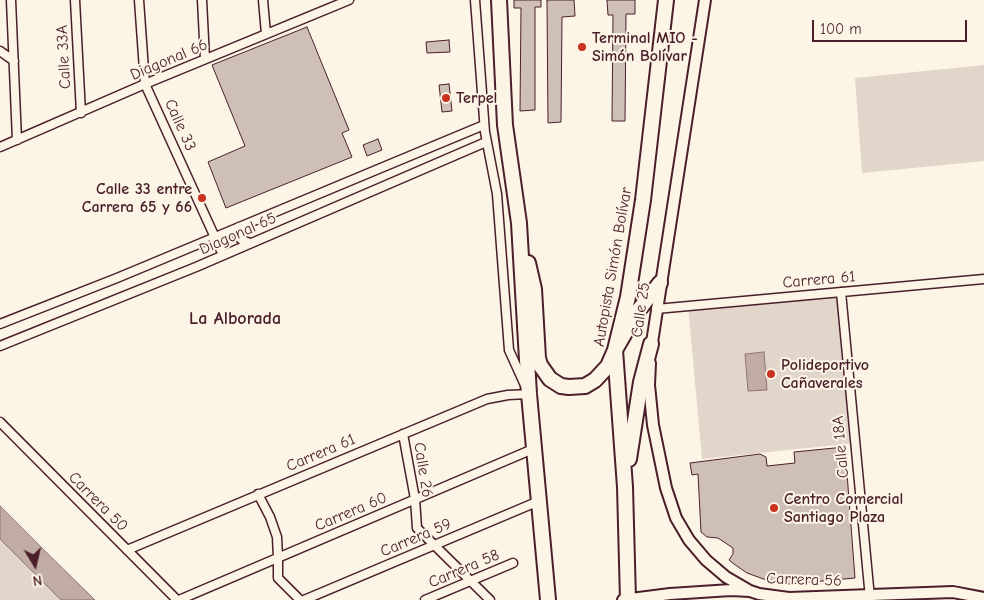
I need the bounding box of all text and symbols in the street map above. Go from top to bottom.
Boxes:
scale bar [814,10,969,42]
text: 100 m [820,20,862,38]
street label: Calle 33A [53,25,75,89]
place label: Terminal MIO - Simón Bolívar [592,28,698,66]
street label: Diagonal 66 [127,35,211,85]
marker: Terminal MIO - Simón Bolívar [576,41,588,53]
place label: Terpel [456,88,497,108]
marker: Terpel [440,92,452,104]
street label: Calle 33 [160,96,200,154]
place label: Calle 33 entre Carrera 65 y 66 [82,179,192,217]
street label: Autopista Simón Bolívar [590,186,636,348]
marker: Calle 33 entre Carrera 65 y 66 [196,192,208,204]
street label: Diagonal 65 [197,209,279,259]
street label: Carrera 61 [782,267,856,293]
street label: Calle 25 [628,281,654,339]
district label: La Alborada [189,308,281,330]
place label: Polideportivo Cañaverales [781,355,869,393]
marker: Polideportivo Cañaverales [765,368,777,380]
street label: Calle 18A [829,415,853,479]
street label: Carrera 61 [284,430,358,476]
street label: Calle 26 [409,441,437,499]
street label: Carrera 50 [64,468,132,536]
street label: Carrera 60 [312,488,390,536]
place label: Centro Comercial Santiago Plaza [784,489,903,527]
marker: Centro Comercial Santiago Plaza [768,502,780,514]
street label: Carrera 59 [378,514,454,562]
north arrow [10,540,60,590]
street label: Carrera 58 [426,545,502,593]
street label: Carrera 56 [766,569,842,591]
text: N [32,571,43,589]

